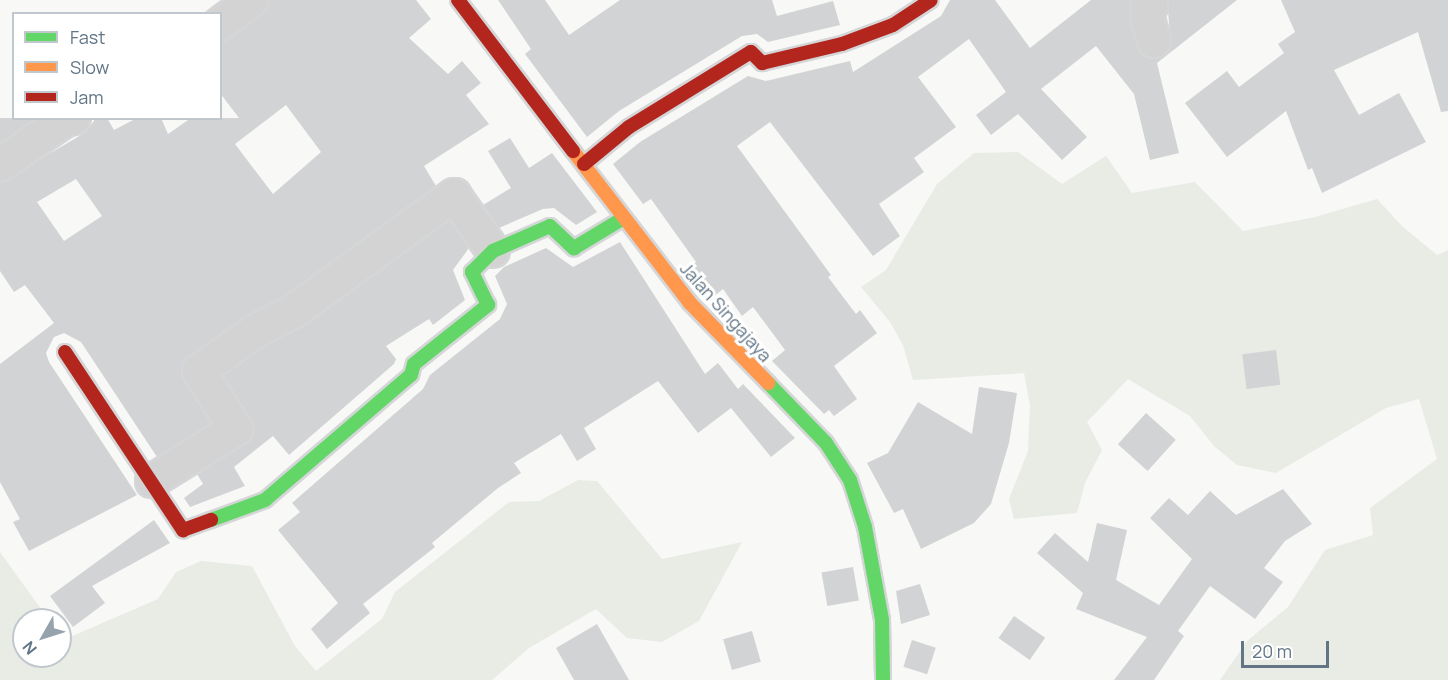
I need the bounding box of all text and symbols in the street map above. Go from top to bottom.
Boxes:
legend [12,12,222,120]
text: Fast [70,25,105,49]
text: Slow [70,55,109,79]
text: Jam [70,85,104,109]
street label: Jalan Singajaya [676,258,776,366]
north arrow [12,608,72,668]
scale bar [1244,629,1332,667]
text: N [17,637,42,659]
text: 20 m [1252,639,1292,663]

